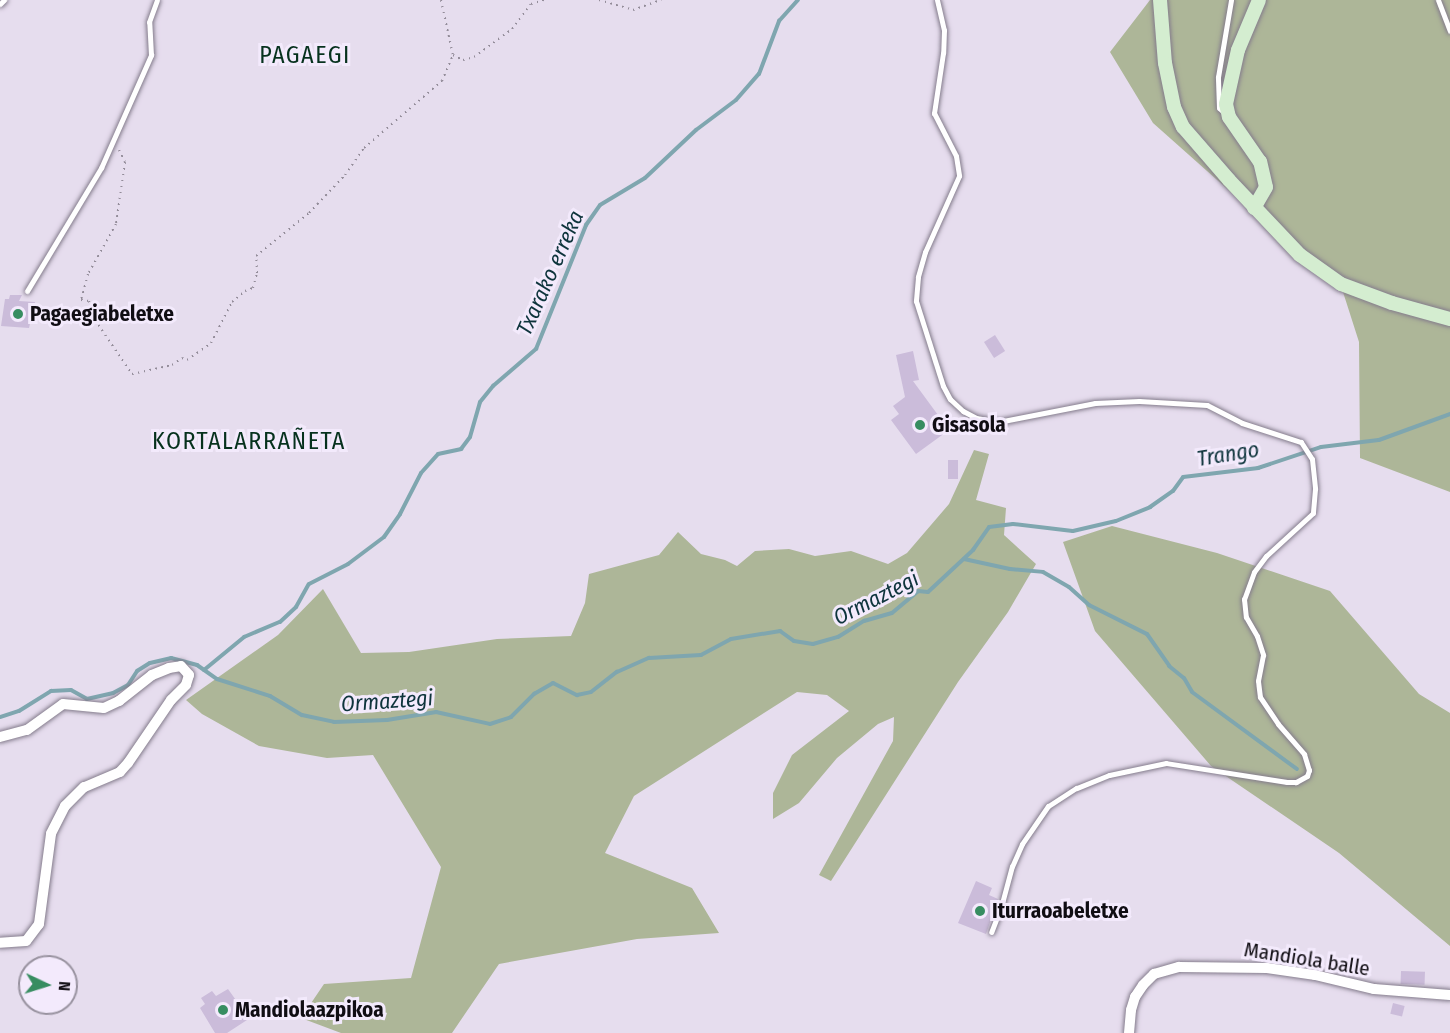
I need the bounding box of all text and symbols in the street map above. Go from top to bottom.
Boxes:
district label: PAGAEGI [259,42,351,70]
water label: Txarako erreka [511,207,589,339]
place label: Pagaegiabeletxe [30,301,174,327]
marker: Pagaegiabeletxe [11,307,25,321]
place label: Gisasola [932,412,1006,438]
marker: Gisasola [913,418,927,432]
district label: KORTALARRAÑETA [152,428,346,456]
water label: Trango [1195,436,1261,472]
water label: Ormaztegi [829,565,923,631]
water label: Ormaztegi [340,685,434,717]
place label: Iturraoabeletxe [992,898,1129,924]
marker: Iturraoabeletxe [973,904,987,918]
street label: Mandiola balle [1242,937,1372,981]
north arrow [18,955,78,1015]
text: N [55,981,74,992]
place label: Mandiolaazpikoa [235,997,384,1023]
marker: Mandiolaazpikoa [216,1003,230,1017]

